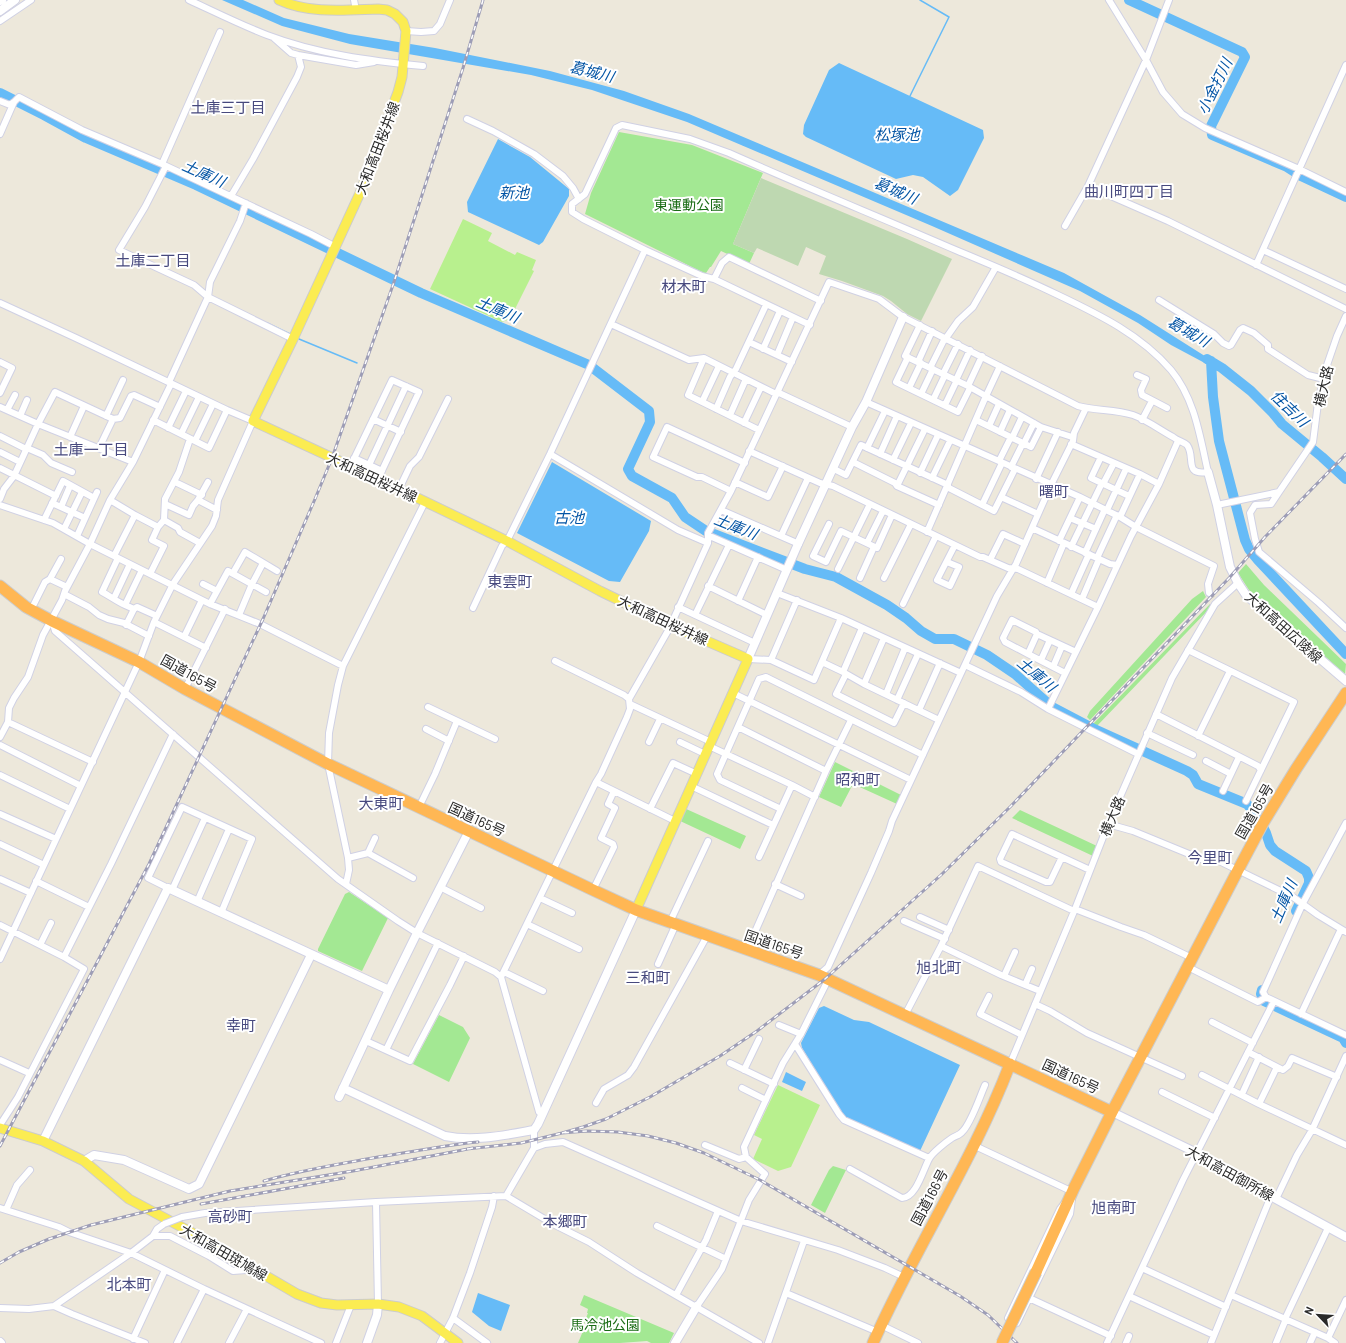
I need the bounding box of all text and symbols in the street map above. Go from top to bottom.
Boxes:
water label: 小金打川 [1193,53,1236,117]
water label: 葛城川 [568,57,618,86]
district label: 土庫三丁目 [190,98,266,116]
street label: 大和高田桜井線 [352,99,402,197]
water label: 松塚池 [874,125,921,143]
water label: 土庫川 [180,156,230,191]
water label: 葛城川 [872,173,922,208]
district label: 曲川町四丁目 [1084,182,1174,200]
water label: 新池 [499,183,531,201]
park label: 東運動公園 [654,196,724,213]
district label: 土庫二丁目 [115,251,191,269]
district label: 材木町 [661,277,707,295]
water label: 土庫川 [474,292,524,327]
water label: 葛城川 [1165,312,1215,351]
street label: 横大路 [1310,364,1336,408]
water label: 住吉川 [1268,386,1314,431]
district label: 土庫一丁目 [53,440,129,458]
street label: 大和高田桜井線 [324,449,420,505]
district label: 曙町 [1039,482,1069,500]
water label: 古池 [554,508,586,526]
water label: 土庫川 [712,509,762,544]
district label: 東雲町 [487,572,533,590]
street label: 大和高田広陵線 [1242,588,1326,666]
street label: 大和高田桜井線 [615,592,711,648]
street label: 国道165号 [158,651,220,695]
water label: 土庫川 [1014,653,1062,697]
district label: 昭和町 [835,770,881,788]
street label: 国道165号 [1231,780,1277,842]
street label: 横大路 [1096,793,1128,839]
district label: 大東町 [358,794,404,812]
street label: 国道165号 [446,798,508,840]
district label: 今里町 [1187,848,1233,866]
water label: 土庫川 [1266,875,1301,925]
street label: 国道165号 [742,926,806,962]
district label: 旭北町 [916,958,962,976]
district label: 三和町 [625,968,671,986]
district label: 幸町 [226,1016,256,1034]
street label: 国道165号 [1040,1055,1102,1097]
street label: 大和高田御所線 [1183,1142,1277,1204]
street label: 国道166号 [907,1166,951,1228]
district label: 旭南町 [1091,1198,1137,1216]
district label: 高砂町 [207,1207,253,1225]
district label: 本郷町 [542,1212,588,1230]
street label: 大和高田斑鳩線 [177,1220,271,1284]
district label: 北本町 [106,1275,152,1293]
north arrow [1298,1295,1338,1335]
text: N [1301,1304,1316,1317]
park label: 馬冷池公園 [570,1316,640,1333]

